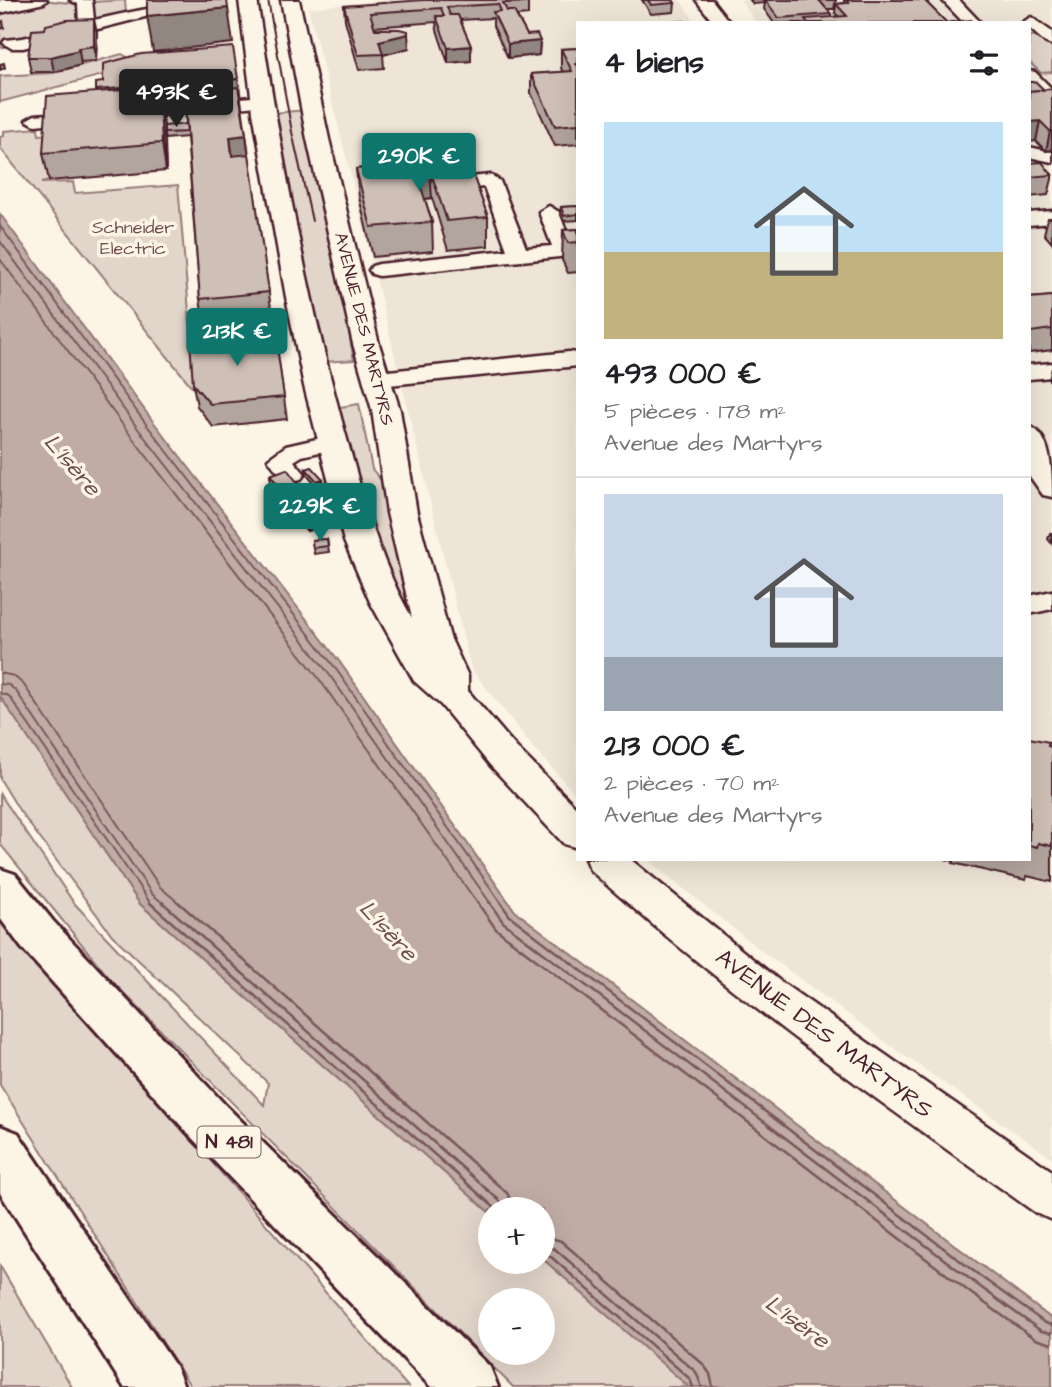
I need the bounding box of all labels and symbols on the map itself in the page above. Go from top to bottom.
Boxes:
pin: 493K € [119,69,233,129]
pin: 290K € [362,134,476,193]
park label: Schneider Electric [92,215,174,261]
street label: AVENUE DES MARTYRS [328,230,400,428]
pin: 213K € [180,308,294,368]
water label: L'Isère [36,427,109,504]
pin: 229K € [263,484,377,543]
water label: L'Isère [352,894,425,969]
street label: AVENUE DES MARTYRS [708,941,940,1127]
road number: N 481 [198,1126,260,1158]
water label: L'Isère [758,1288,837,1357]

